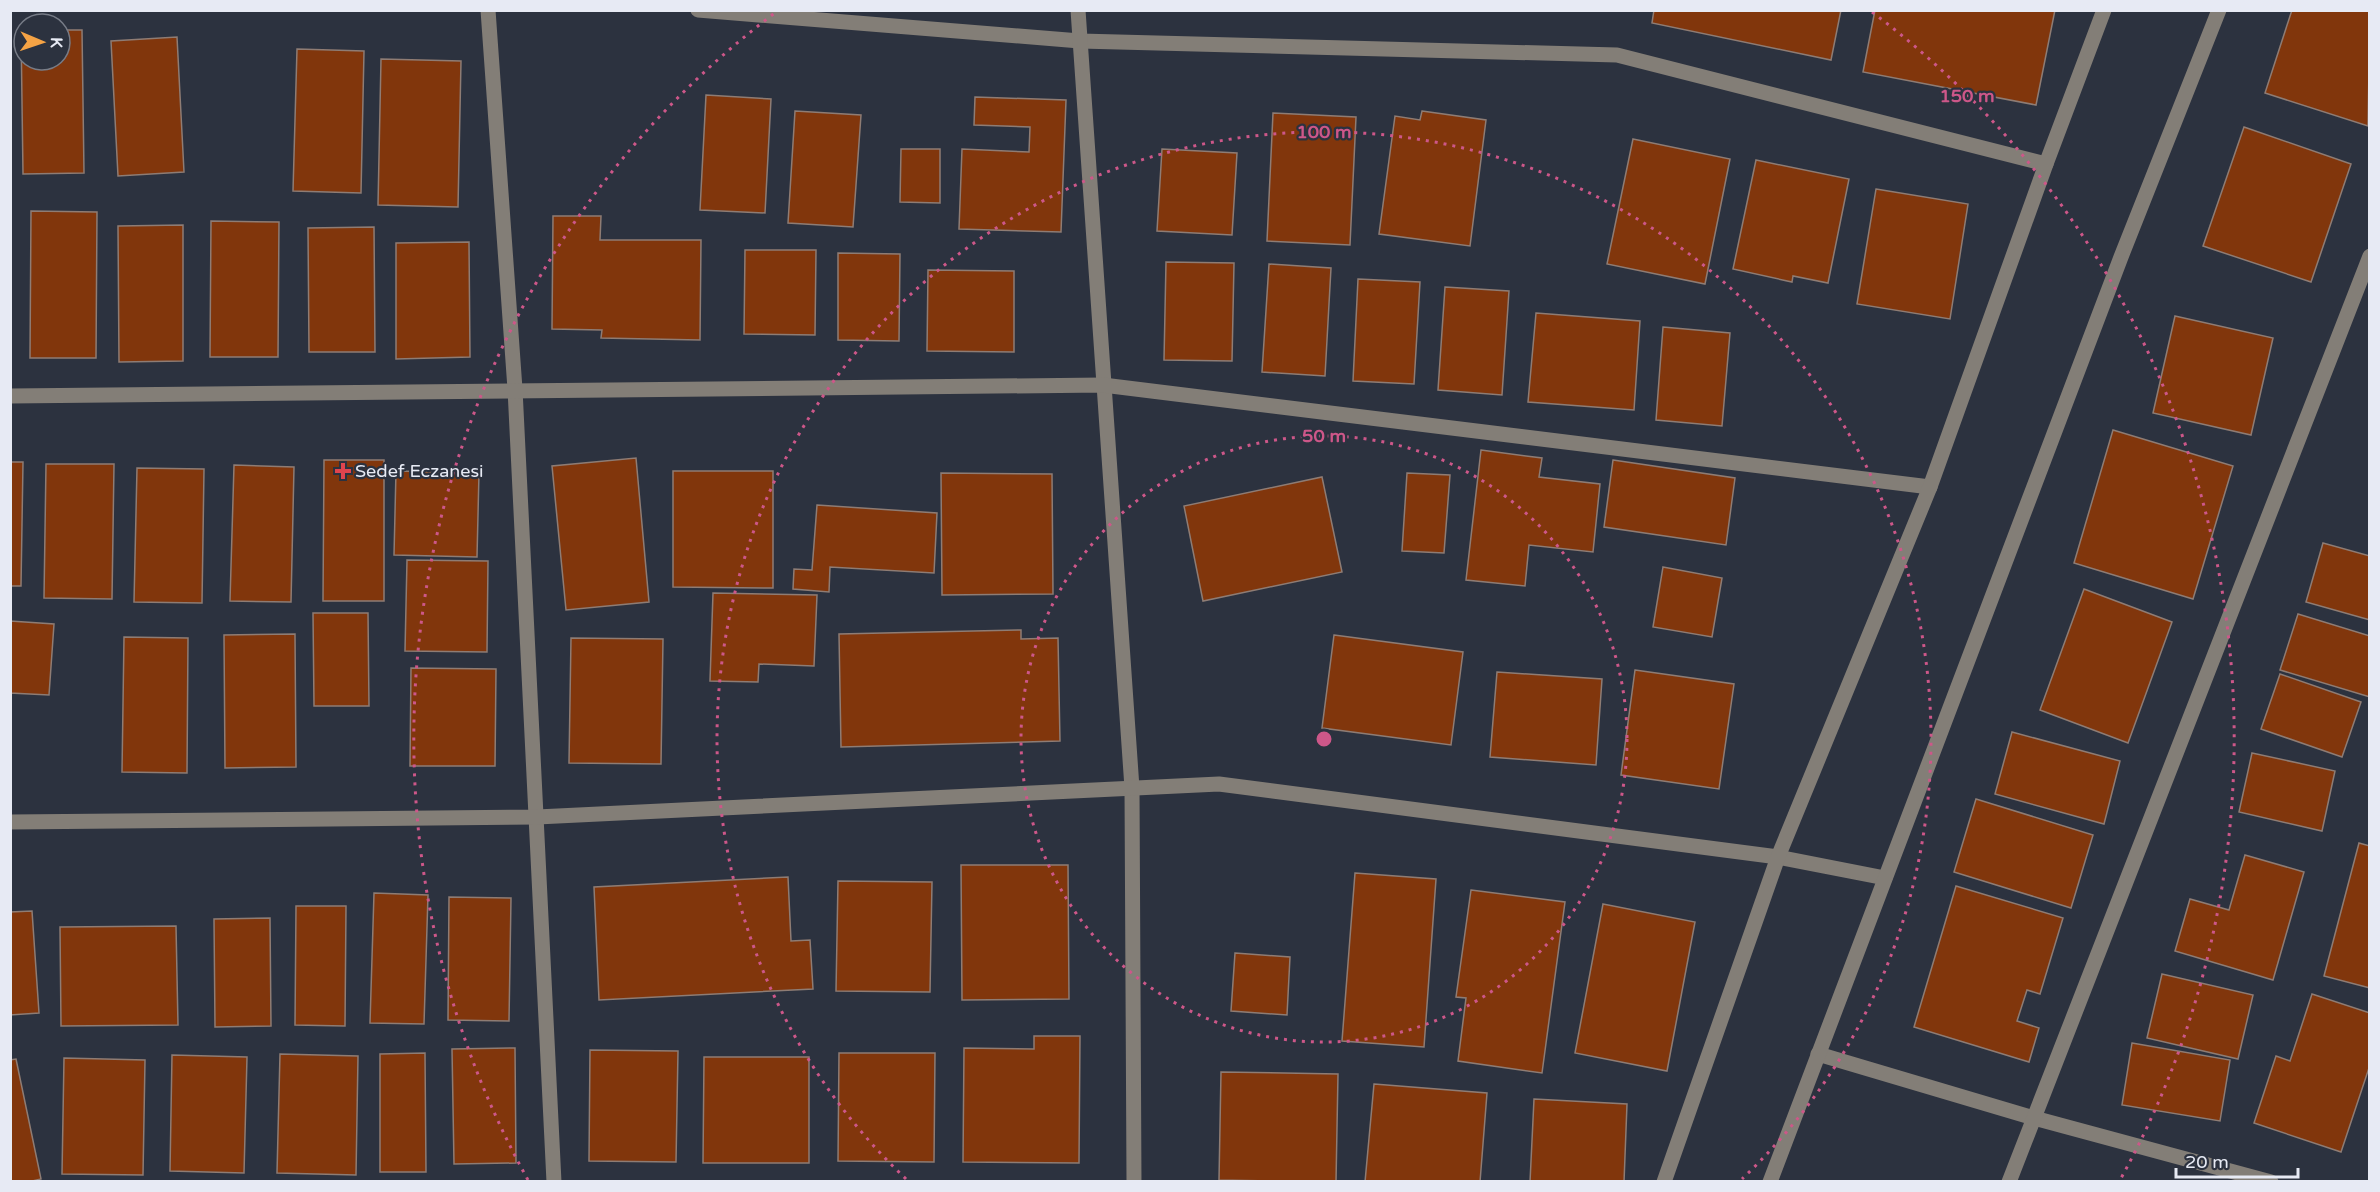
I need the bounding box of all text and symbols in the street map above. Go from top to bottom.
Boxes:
north arrow [12,12,72,72]
text: K [46,37,66,48]
text: 150 m [1939,85,1995,107]
text: 100 m [1296,121,1352,143]
text: 50 m [1302,425,1346,447]
place label: Sedef Eczanesi [355,460,484,482]
marker: Sedef Eczanesi [336,464,350,478]
centre of rings [1314,729,1334,749]
scale bar [2176,1141,2298,1179]
text: 20 m [2185,1151,2229,1173]

